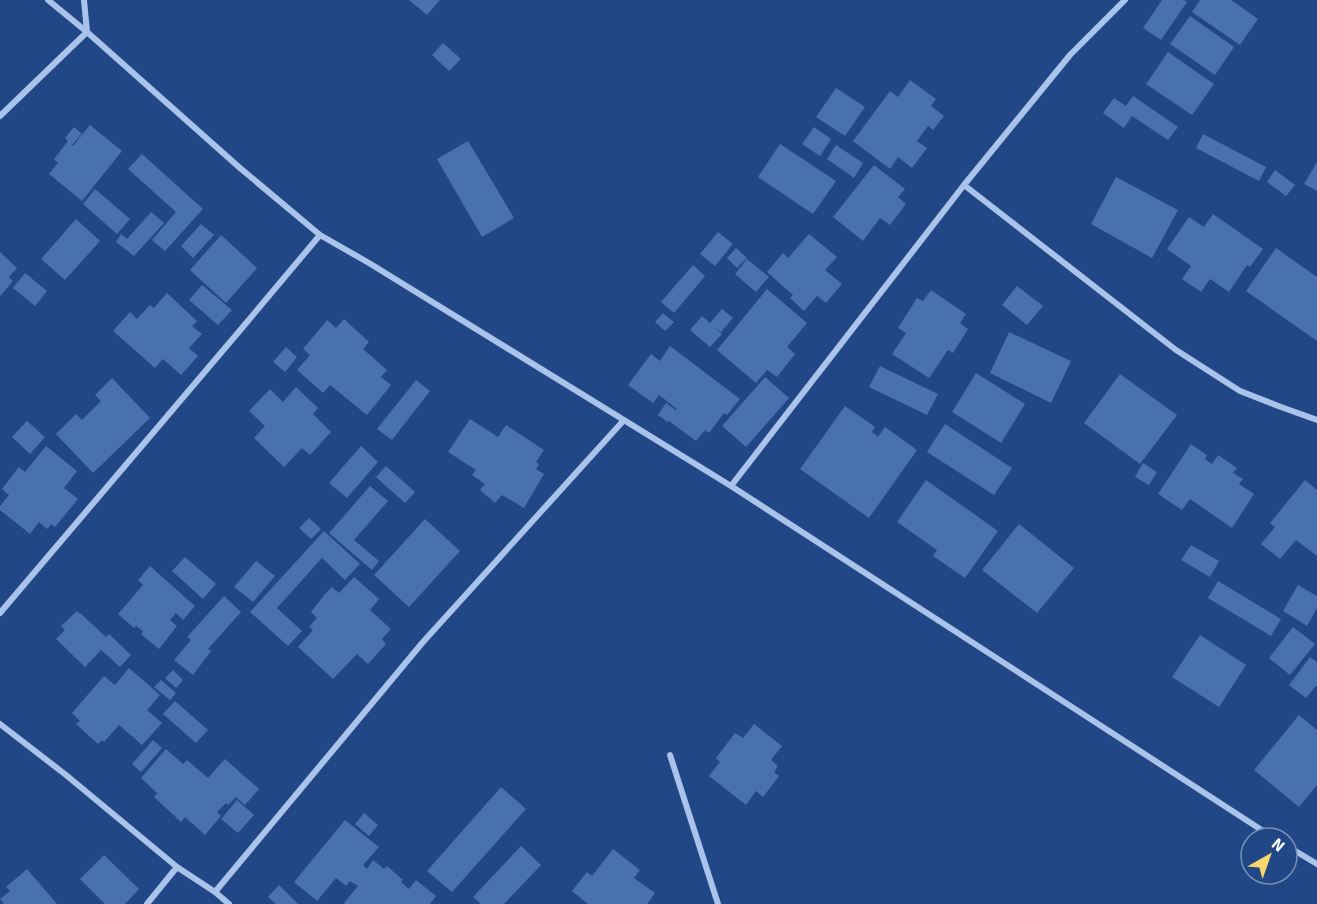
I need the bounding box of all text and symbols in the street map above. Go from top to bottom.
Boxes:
north arrow [1239,826,1299,886]
text: N [1267,834,1289,857]

